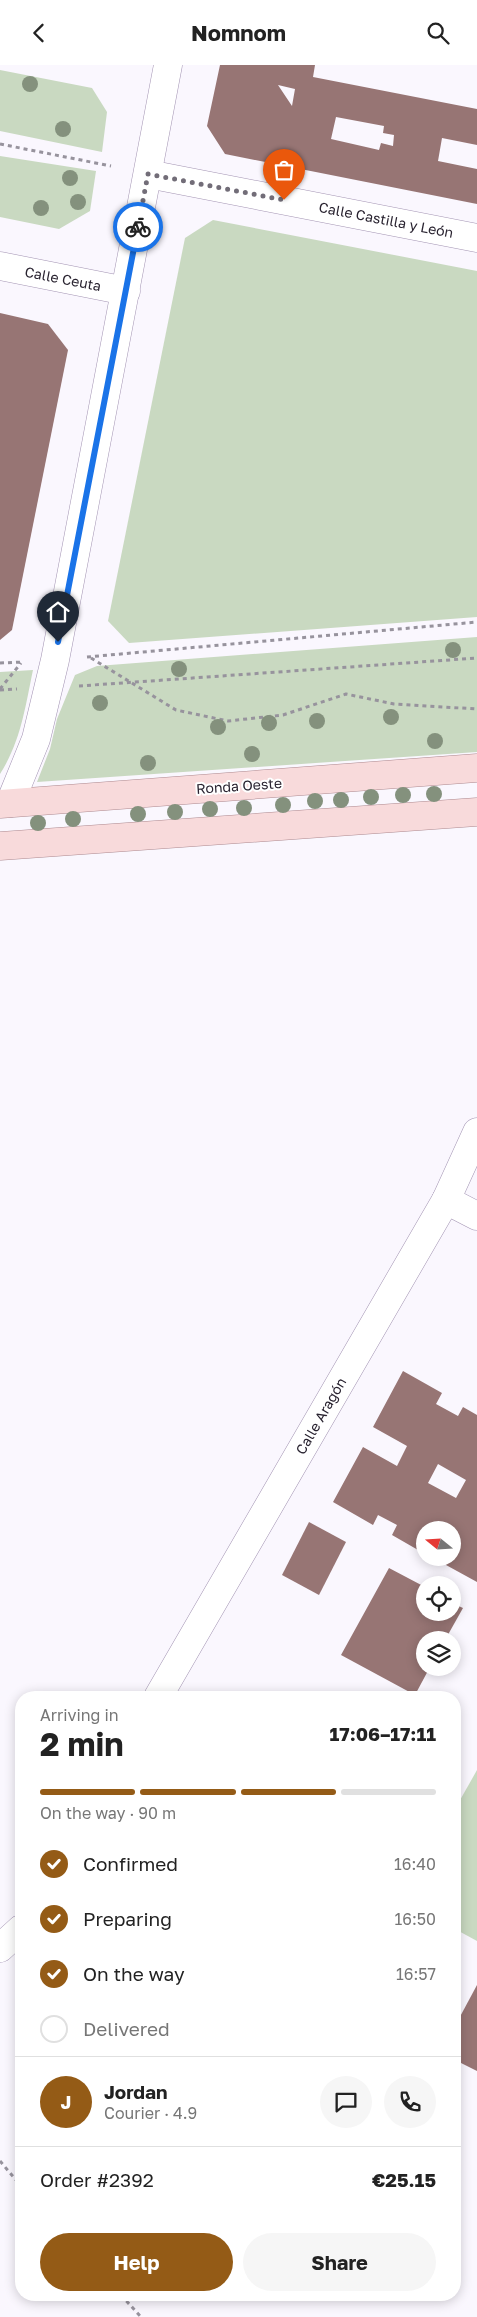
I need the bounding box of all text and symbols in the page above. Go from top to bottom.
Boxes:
icon: back [25,19,53,47]
text: Nomnom [191,19,286,46]
icon: search [424,19,452,47]
pin [263,149,305,200]
icon: bag [270,156,298,184]
street label: Calle Castilla y León [317,198,455,241]
courier [113,202,163,252]
icon: bike [124,213,152,241]
street label: Calle Ceuta [23,263,103,294]
pin [37,591,79,642]
icon: home [44,598,72,626]
street label: Ronda Oeste [195,774,282,797]
street label: Calle Aragón [292,1374,349,1457]
north arrow [416,1521,461,1566]
map controls [416,1521,461,1676]
button: locate [416,1576,461,1621]
button: layers [416,1631,461,1676]
text: Arriving in [40,1705,119,1725]
text: 17:06–17:11 [330,1722,436,1745]
text: 2 min [40,1725,124,1763]
text: On the way · 90 m [40,1803,176,1823]
icon: check [40,1850,68,1878]
text: Confirmed [83,1852,178,1875]
text: 16:40 [394,1854,436,1874]
icon: check [40,1905,68,1933]
text: Preparing [83,1907,172,1930]
text: 16:50 [395,1909,436,1929]
icon: check [40,1960,68,1988]
text: On the way [83,1962,185,1985]
text: 16:57 [396,1964,436,1984]
text: Delivered [83,2017,170,2040]
button: chat [320,2076,372,2128]
button: phone [384,2076,436,2128]
text: Jordan [104,2080,168,2103]
text: J [61,2090,71,2113]
text: Courier · 4.9 [104,2103,197,2123]
text: Order #2392 [40,2168,154,2191]
text: €25.15 [372,2168,436,2191]
button: Help [40,2233,233,2291]
button: Share [243,2233,436,2291]

